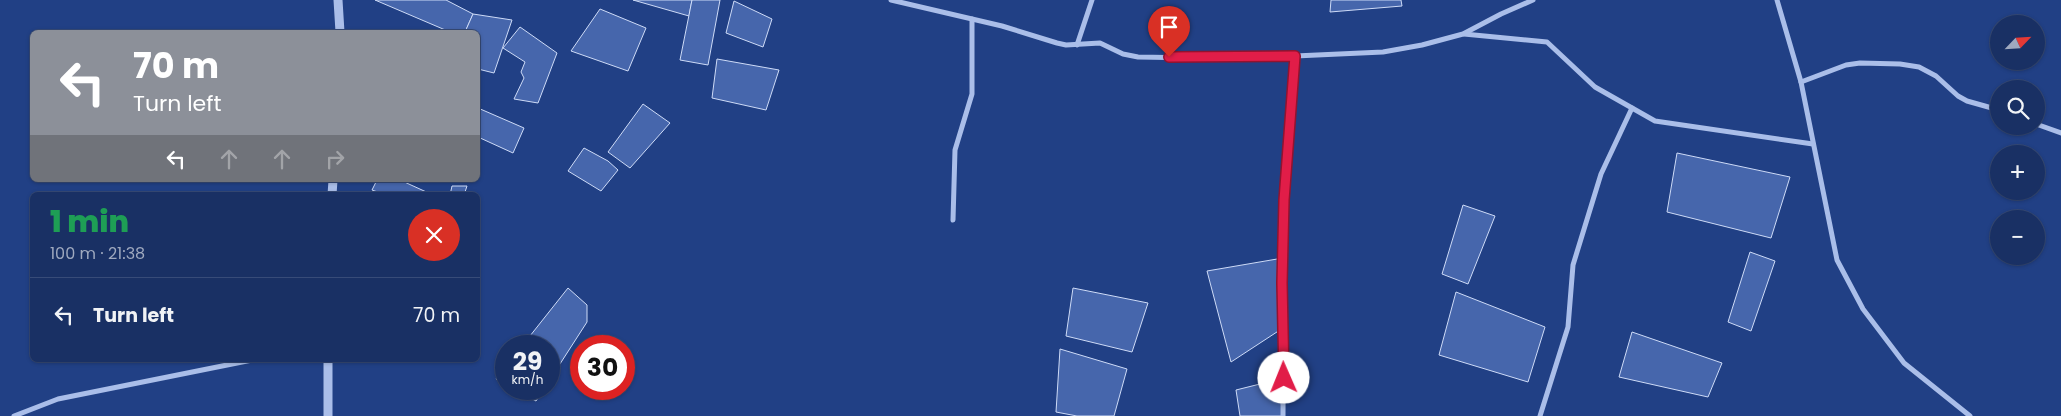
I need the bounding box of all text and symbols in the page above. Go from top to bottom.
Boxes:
pin [1148,6,1190,57]
icon: arrive [1155,13,1183,41]
north arrow [1990,15,2045,70]
map controls [1990,15,2045,265]
text: 70 m [133,41,219,90]
icon: left [50,50,115,115]
button: search [1990,80,2045,135]
text: Turn left [133,88,221,119]
icon: left [162,145,190,173]
icon: ahead [215,145,243,173]
icon: ahead [268,145,296,173]
icon: right [321,145,349,173]
button: + [1990,145,2045,200]
text: 1 min [50,200,129,243]
button: close [408,209,460,261]
button: − [1990,210,2045,265]
text: 100 m · 21:38 [50,242,145,265]
icon: left [50,301,78,329]
text: Turn left [93,302,174,329]
text: 70 m [413,302,460,329]
speed limit sign: 30 [570,335,635,400]
text: 29 [513,344,542,379]
position arrow [1257,351,1309,403]
text: km/h [512,371,543,388]

